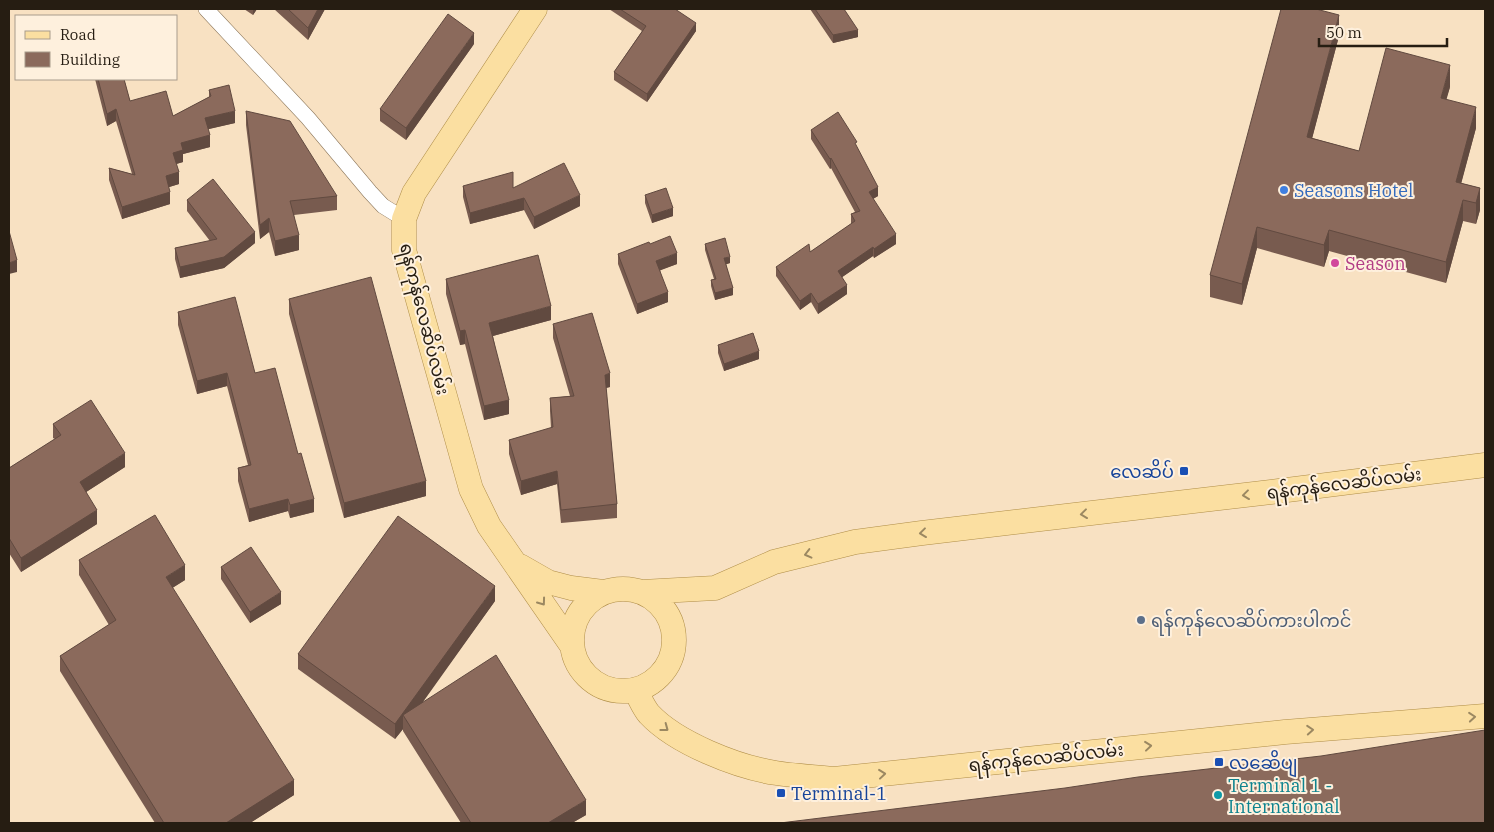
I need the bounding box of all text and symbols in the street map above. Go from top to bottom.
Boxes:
legend [15,15,178,80]
scale bar [1319,15,1446,47]
text: 50 m [1326,23,1362,42]
text: Road [60,25,96,44]
text: Building [60,50,120,69]
place label: Seasons Hotel [1294,179,1413,202]
marker: Seasons Hotel [1278,184,1290,196]
street label: ရန်ကုန်လေဆိပ်လမ်း [391,240,457,398]
place label: Season [1345,252,1406,275]
marker: Season [1329,257,1341,269]
place label: လေဆိပ် [1110,458,1174,483]
street label: ရန်ကုန်လေဆိပ်လမ်း [1265,460,1423,508]
marker: လေဆိပ် [1178,465,1190,477]
one-way arrow [1242,489,1250,500]
one-way arrow [1080,508,1088,519]
one-way arrow [919,527,927,538]
one-way arrow [803,548,812,559]
one-way arrow [536,596,545,606]
place label: ရန်ကုန်လေဆိပ်ကားပါကင် [1151,607,1352,636]
marker: ရန်ကုန်လေဆိပ်ကားပါကင် [1135,614,1147,626]
one-way arrow [1468,712,1476,723]
one-way arrow [659,722,668,730]
one-way arrow [1306,725,1314,736]
street label: ရန်ကုန်လေဆိပ်လမ်း [967,735,1125,781]
one-way arrow [1144,741,1152,752]
place label: လဆေိပျ [1229,749,1297,778]
marker: လဆေိပျ [1213,756,1225,768]
one-way arrow [878,769,886,780]
place label: Terminal 1 - International [1228,774,1340,818]
place label: Terminal-1 [791,782,887,805]
marker: Terminal-1 [775,787,787,799]
marker: Terminal 1 - International [1212,789,1224,801]

